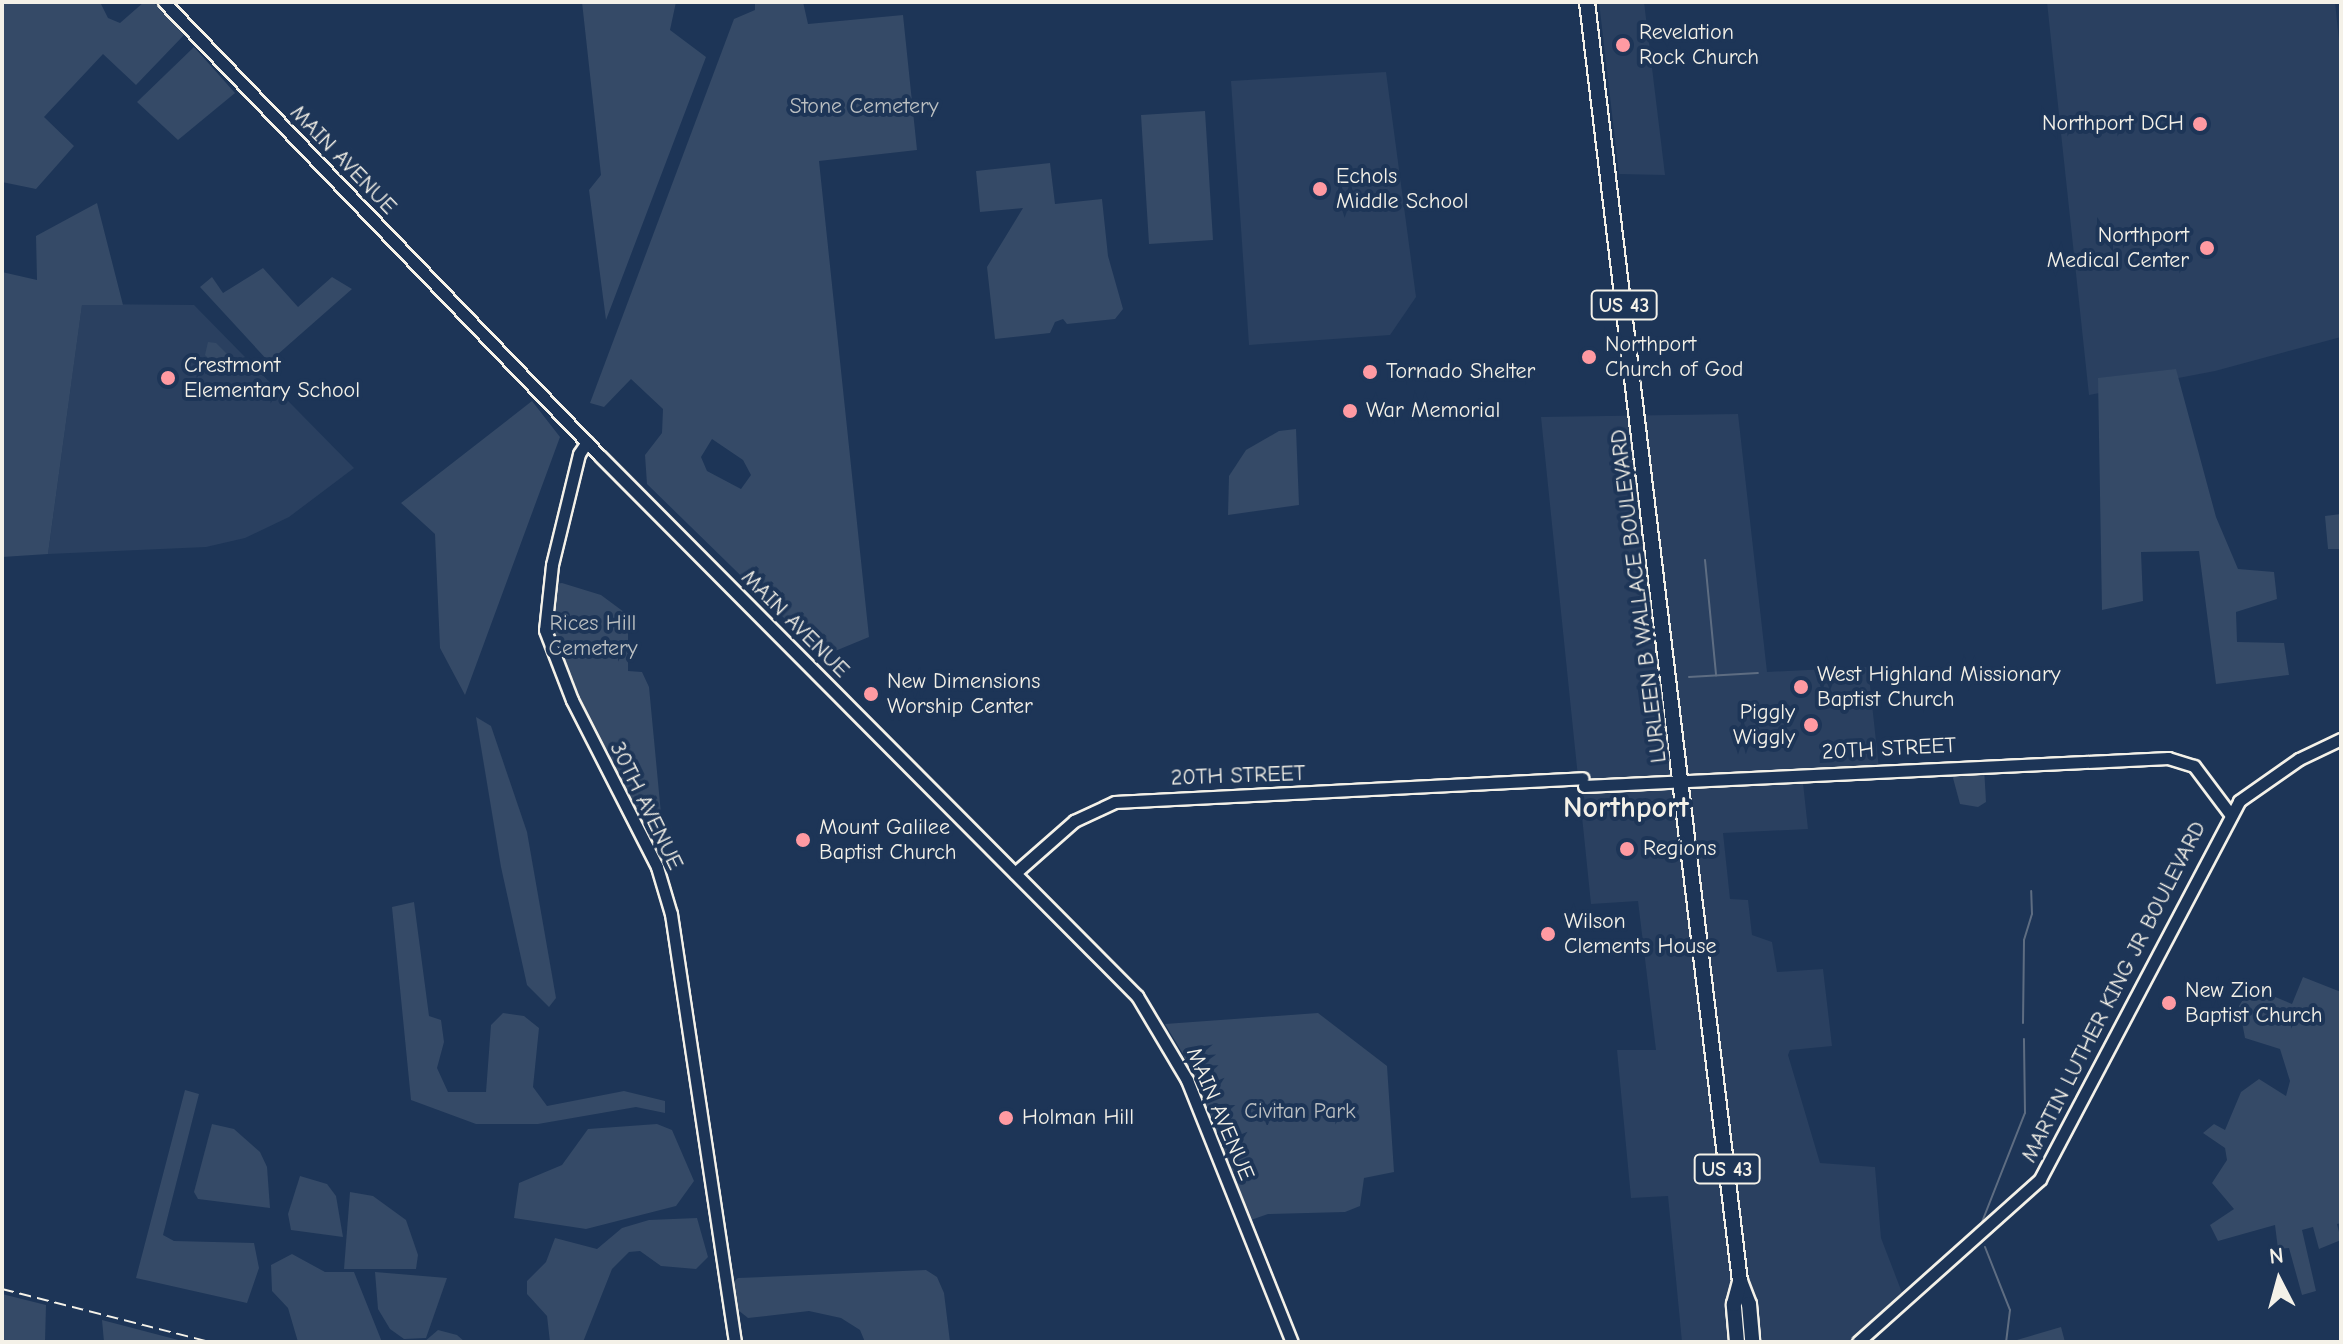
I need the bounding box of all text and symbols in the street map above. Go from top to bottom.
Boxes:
place label: Revelation Rock Church [1639,19,1759,70]
marker: Revelation Rock Church [1614,36,1632,54]
park label: Stone Cemetery [790,94,938,120]
street label: MAIN AVENUE [284,100,402,220]
place label: Northport DCH [2042,111,2184,137]
marker: Northport DCH [2191,115,2209,133]
place label: Echols Middle School [1336,163,1469,214]
marker: Echols Middle School [1311,180,1329,198]
place label: Northport Medical Center [2047,222,2189,274]
marker: Northport Medical Center [2196,237,2218,259]
road number: US 43 [1590,289,1658,321]
place label: Northport Church of God [1605,331,1743,382]
marker: Northport Church of God [1580,348,1598,366]
place label: Crestmont Elementary School [184,352,360,404]
place label: Tornado Shelter [1386,359,1535,385]
marker: Tornado Shelter [1361,363,1379,381]
marker: Crestmont Elementary School [159,369,177,387]
place label: War Memorial [1366,398,1500,424]
marker: War Memorial [1341,402,1359,420]
street label: LURLEEN B WALLACE BOULEVARD [1605,428,1673,764]
street label: MAIN AVENUE [736,565,854,683]
park label: Rices Hill Cemetery [549,610,637,662]
place label: West Highland Missionary Baptist Church [1817,661,2061,712]
place label: New Dimensions Worship Center [887,668,1040,720]
marker: West Highland Missionary Baptist Church [1792,678,1810,696]
marker: New Dimensions Worship Center [862,685,880,703]
place label: Piggly Wiggly [1733,699,1795,750]
marker: Piggly Wiggly [1802,716,1820,734]
street label: 20TH STREET [1821,732,1957,766]
street label: 30TH AVENUE [604,738,688,874]
street label: 20TH STREET [1170,760,1306,792]
district label: Northport [1563,790,1689,826]
place label: Mount Galilee Baptist Church [819,814,957,866]
street label: MARTIN LUTHER KING JR BOULEVARD [2016,817,2212,1167]
marker: Mount Galilee Baptist Church [794,831,812,849]
place label: Regions [1643,836,1716,862]
marker: Regions [1618,840,1636,858]
place label: Wilson Clements House [1564,908,1716,960]
marker: Wilson Clements House [1539,925,1557,943]
place label: New Zion Baptist Church [2185,977,2323,1028]
marker: New Zion Baptist Church [2160,994,2178,1012]
street label: MAIN AVENUE [1180,1044,1260,1184]
park label: Civitan Park [1244,1099,1356,1125]
place label: Holman Hill [1022,1105,1134,1131]
marker: Holman Hill [997,1109,1015,1127]
road number: US 43 [1693,1153,1761,1185]
north arrow [2239,1240,2319,1320]
text: N [2268,1242,2285,1270]

